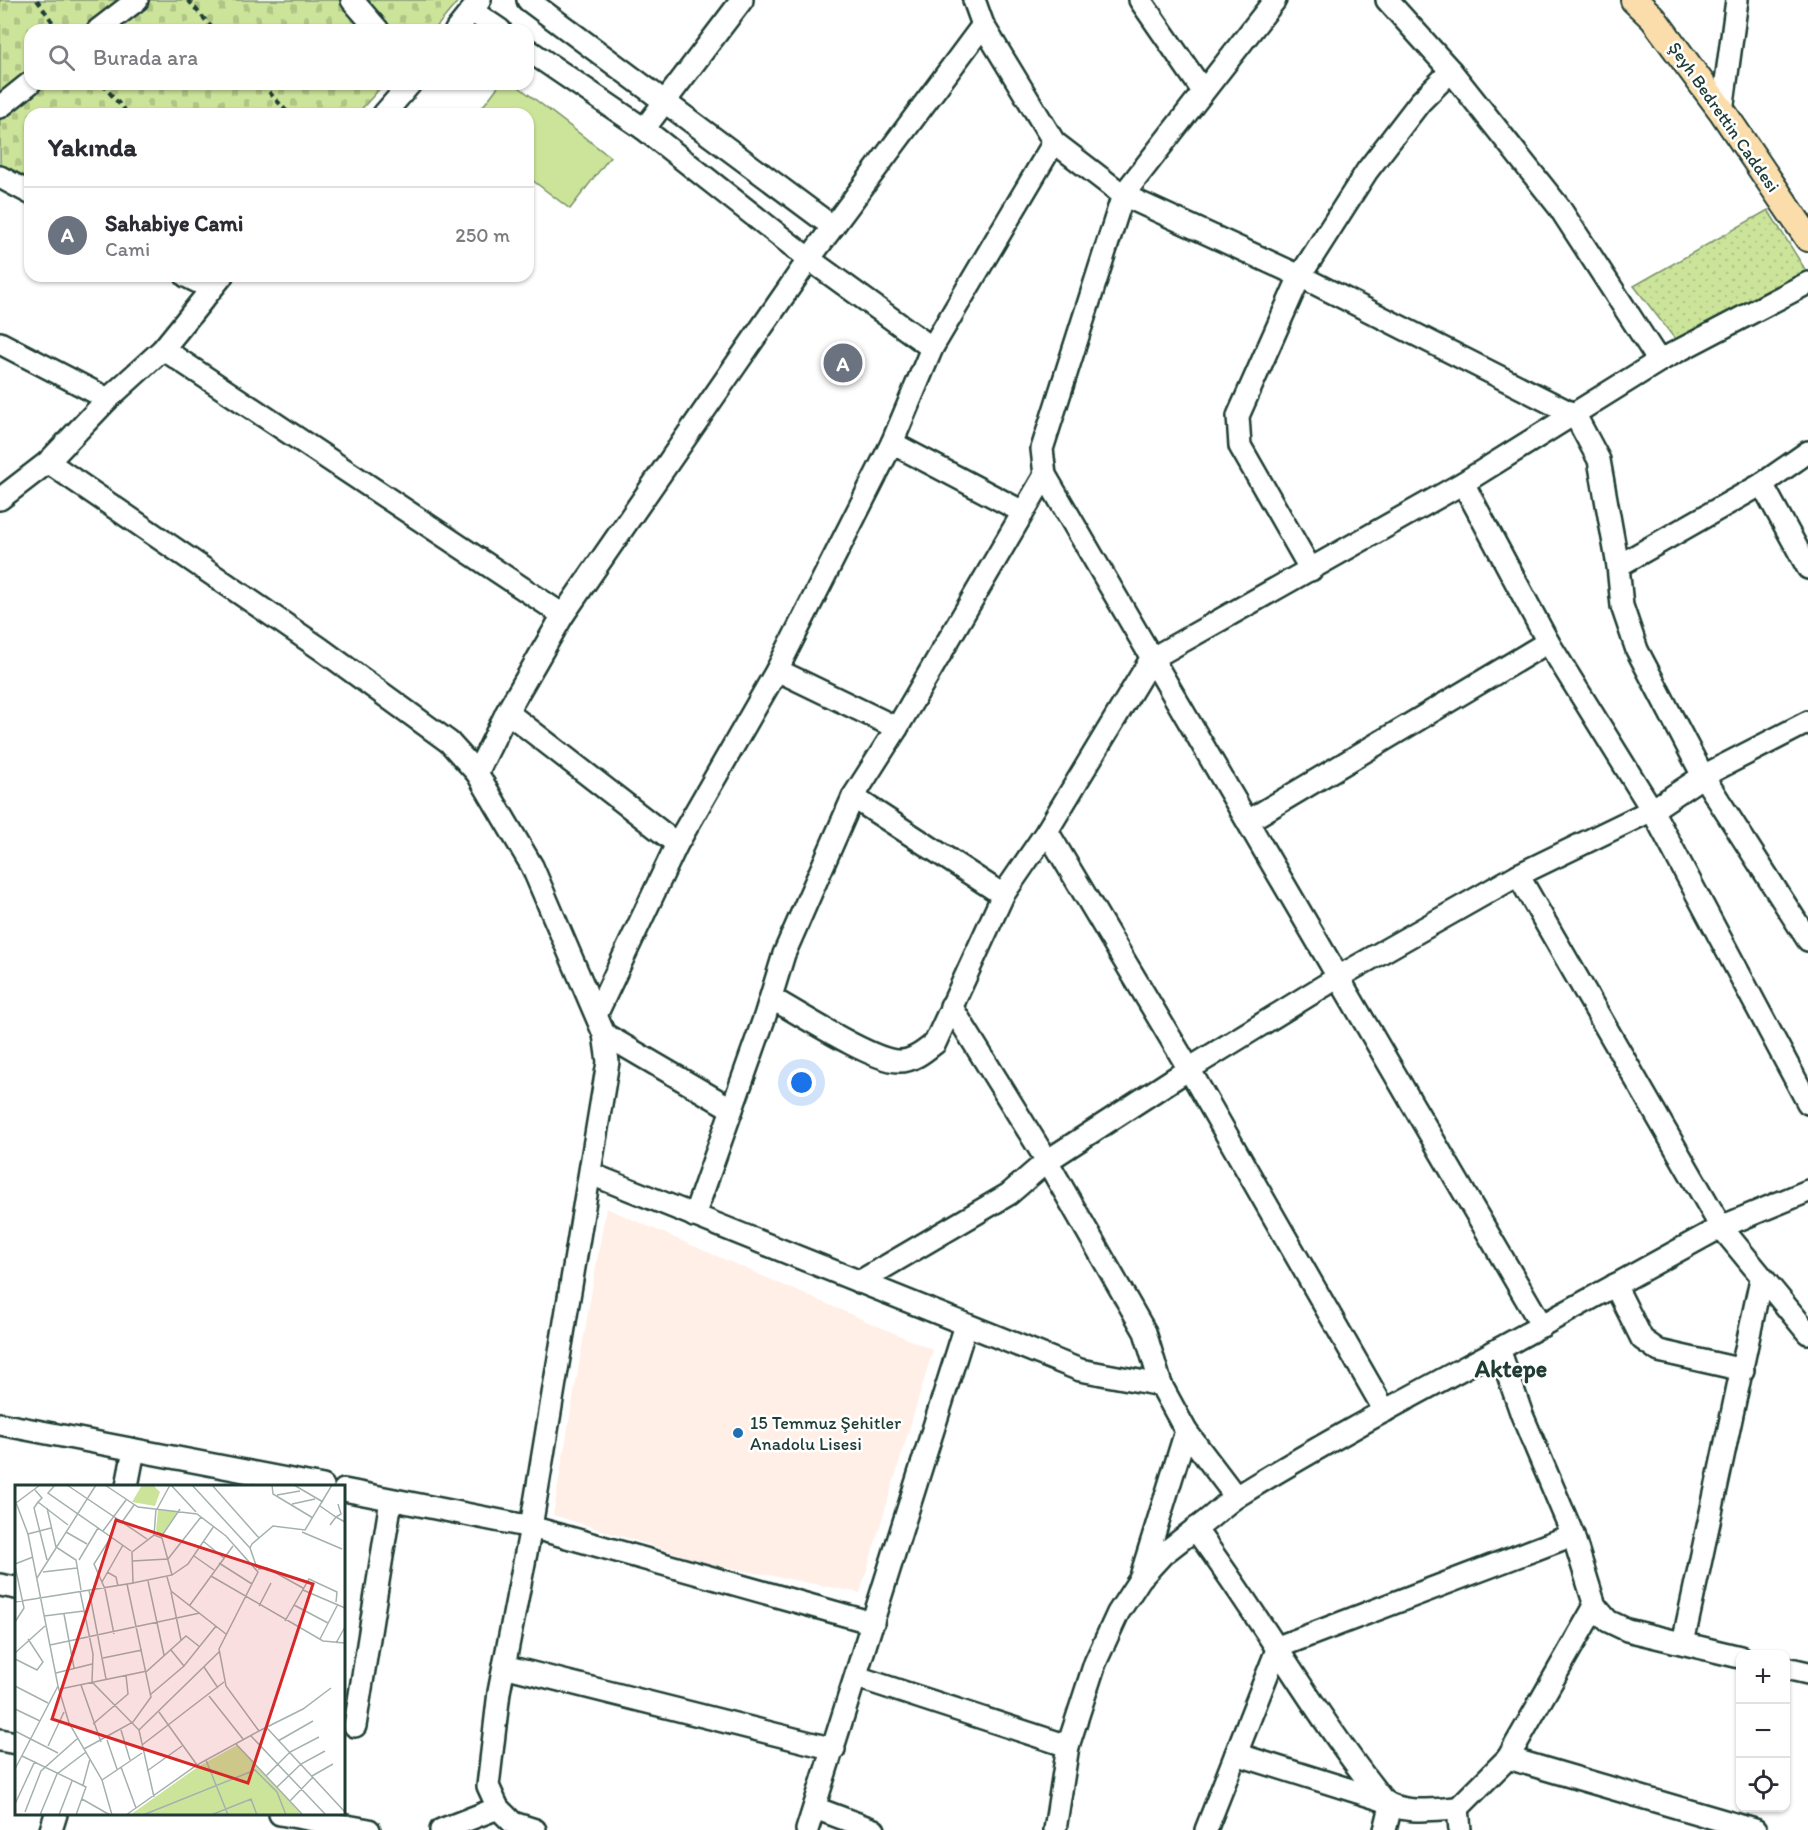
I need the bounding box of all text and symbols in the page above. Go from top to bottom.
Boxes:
search box [24,24,534,90]
street label: Şeyh Bedrettin Caddesi [1664,37,1784,197]
icon: search [45,41,78,74]
text: Burada ara [93,44,198,71]
text: Yakında [48,131,137,163]
text: Sahabiye Cami [105,210,243,237]
text: A [61,223,74,247]
text: 250 m [455,223,510,247]
text: Cami [105,237,150,261]
pin: A [824,340,862,386]
your location [787,1068,816,1097]
district label: Aktepe [1474,1354,1547,1384]
place label: 15 Temmuz Şehitler Anadolu Lisesi [750,1412,902,1455]
marker: 15 Temmuz Şehitler Anadolu Lisesi [731,1426,745,1440]
inset map [15,1485,345,1815]
map controls [1736,1650,1790,1812]
button: + [1736,1650,1790,1704]
button: − [1736,1704,1790,1758]
button: locate [1736,1758,1790,1812]

